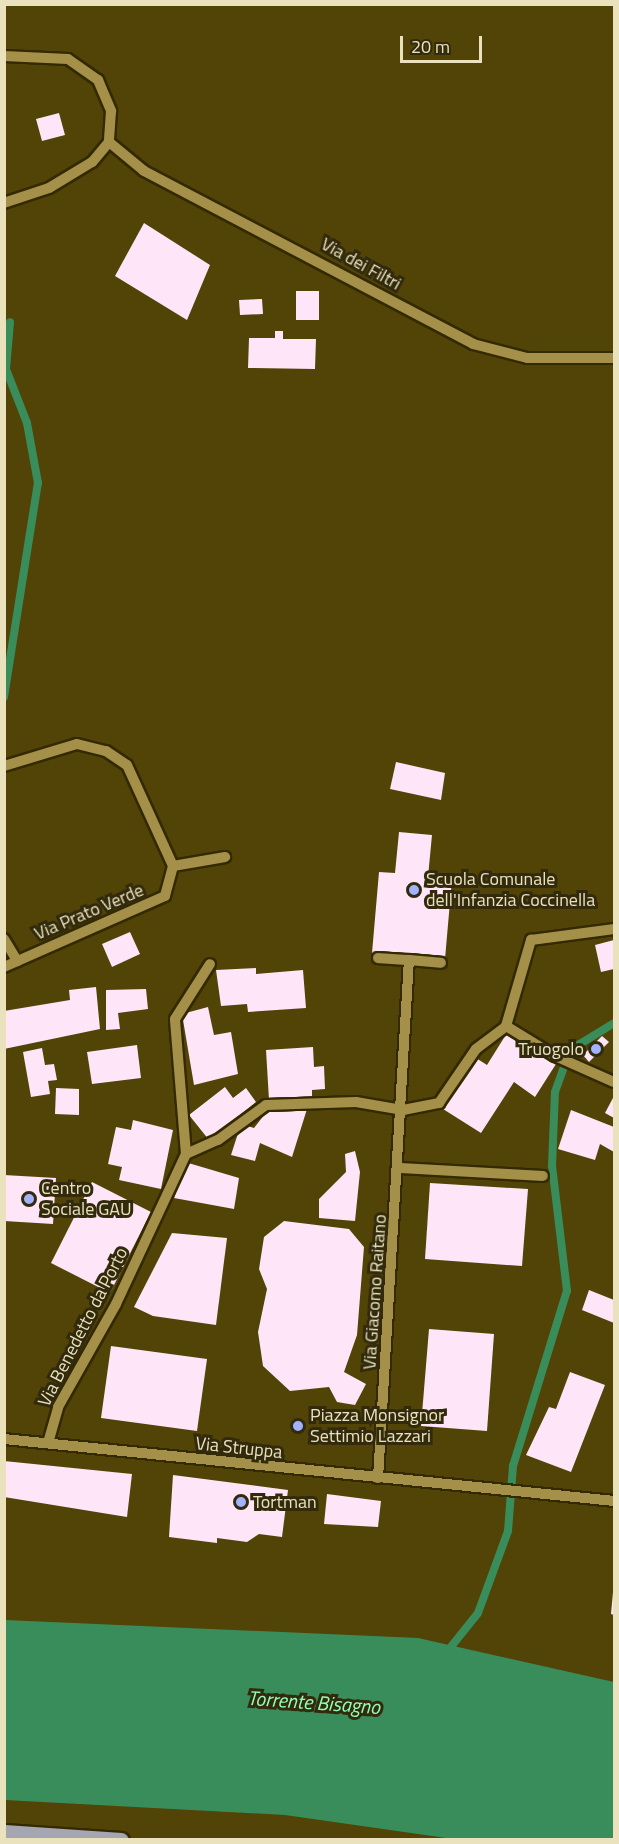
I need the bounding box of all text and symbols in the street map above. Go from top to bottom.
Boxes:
scale bar [403,24,486,62]
text: 20 m [411,33,450,60]
street label: Via dei Filtri [317,233,405,295]
place label: Scuola Comunale dell'Infanzia Coccinella [426,869,595,912]
street label: Via Prato Verde [31,879,147,945]
marker: Scuola Comunale dell'Infanzia Coccinella [407,883,421,897]
place label: Truogolo [518,1038,584,1060]
marker: Truogolo [589,1042,603,1056]
place label: Centro Sociale GAU [41,1178,132,1220]
marker: Centro Sociale GAU [22,1192,36,1206]
street label: Via Giacomo Raitano [359,1214,391,1370]
street label: Via Benedetto da Porto [34,1244,132,1410]
place label: Piazza Monsignor Settimio Lazzari [310,1405,444,1448]
marker: Piazza Monsignor Settimio Lazzari [291,1419,305,1433]
street label: Via Struppa [195,1433,283,1463]
place label: Tortman [253,1491,317,1513]
marker: Tortman [234,1495,248,1509]
water label: Torrente Bisagno [247,1685,381,1719]

